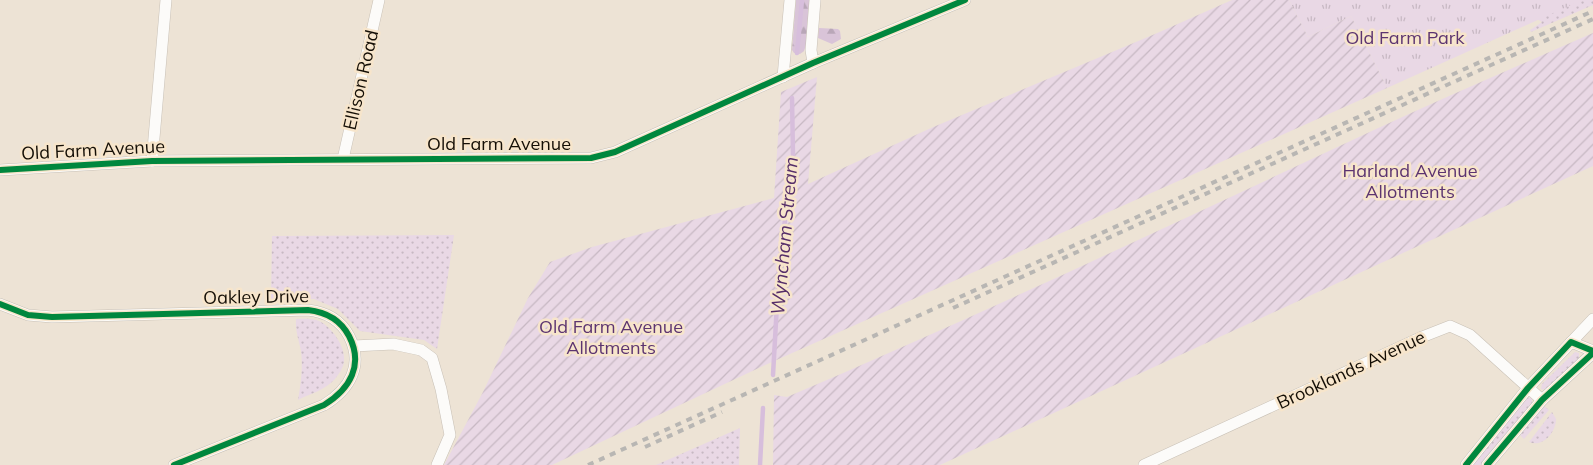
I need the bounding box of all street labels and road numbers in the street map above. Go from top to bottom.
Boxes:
street label: Ellison Road [338,28,383,132]
street label: Old Farm Avenue [427,132,571,155]
street label: Old Farm Avenue [20,134,165,165]
street label: Oakley Drive [203,284,309,309]
street label: Brooklands Avenue [1273,325,1429,414]

